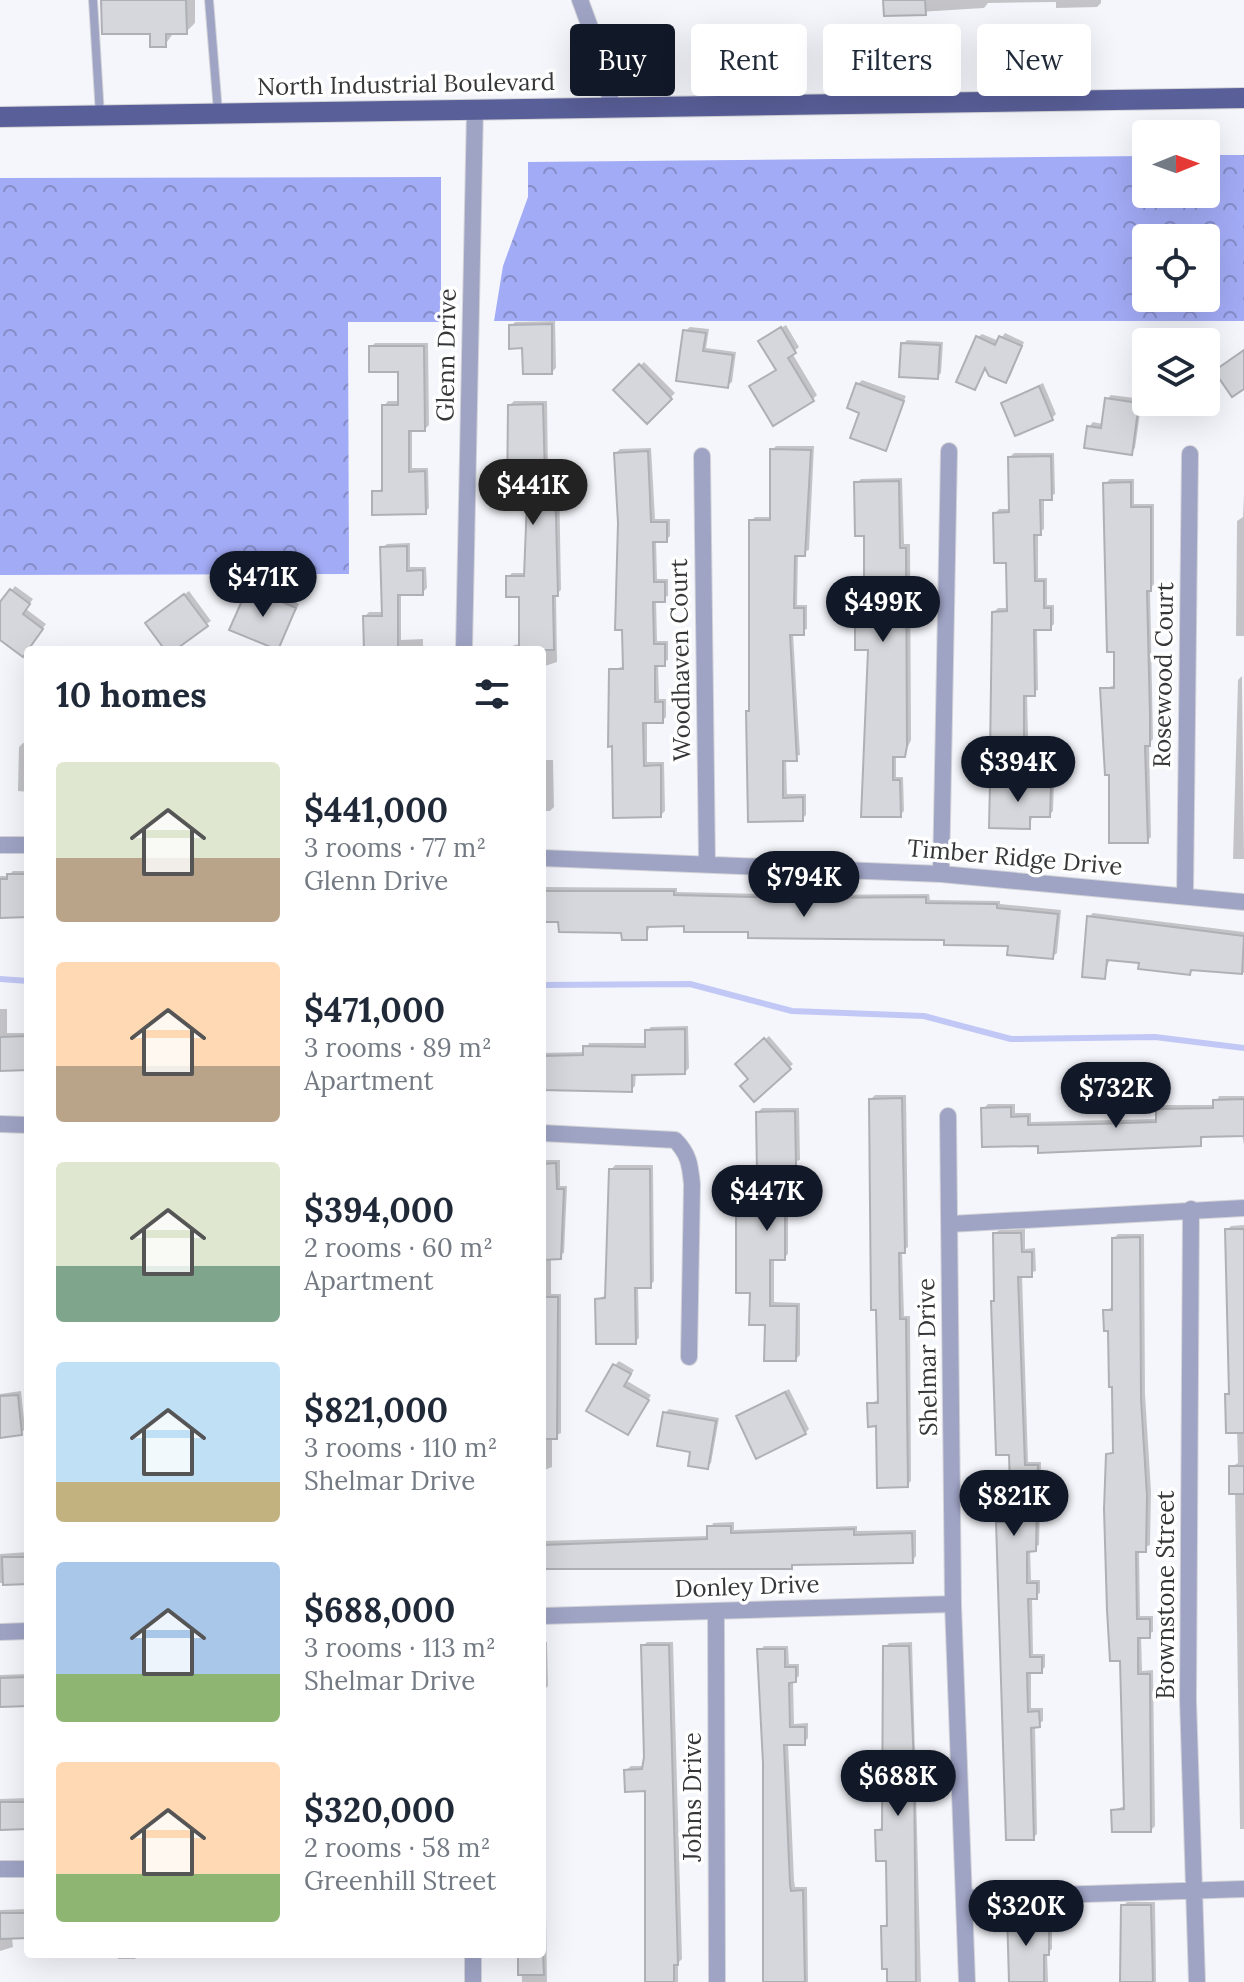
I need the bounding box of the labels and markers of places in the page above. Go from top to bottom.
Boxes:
pin: $441K [477,459,589,527]
pin: $471K [207,551,319,619]
pin: $499K [827,576,939,644]
pin: $394K [962,736,1074,804]
pin: $794K [748,851,860,919]
pin: $732K [1060,1062,1172,1130]
pin: $447K [711,1165,823,1233]
pin: $821K [958,1470,1070,1538]
pin: $688K [842,1750,954,1818]
pin: $320K [970,1880,1082,1948]

